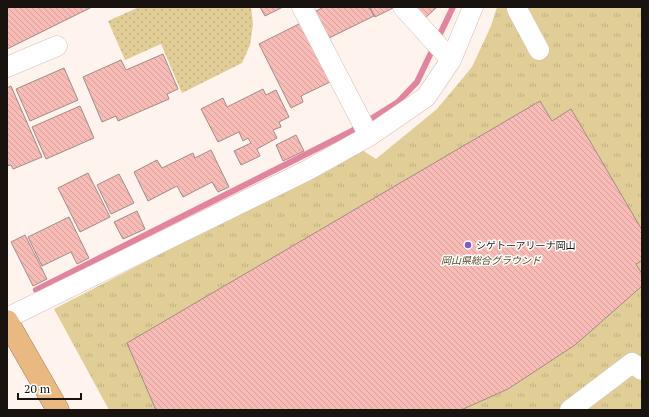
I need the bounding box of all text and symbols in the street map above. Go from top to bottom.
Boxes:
place label: シゲトーアリーナ岡山 [476,239,576,252]
marker: シゲトーアリーナ岡山 [463,240,473,250]
park label: 岡山県総合グラウンド [441,254,542,267]
scale bar [18,375,81,401]
text: 20 m [24,381,51,396]

